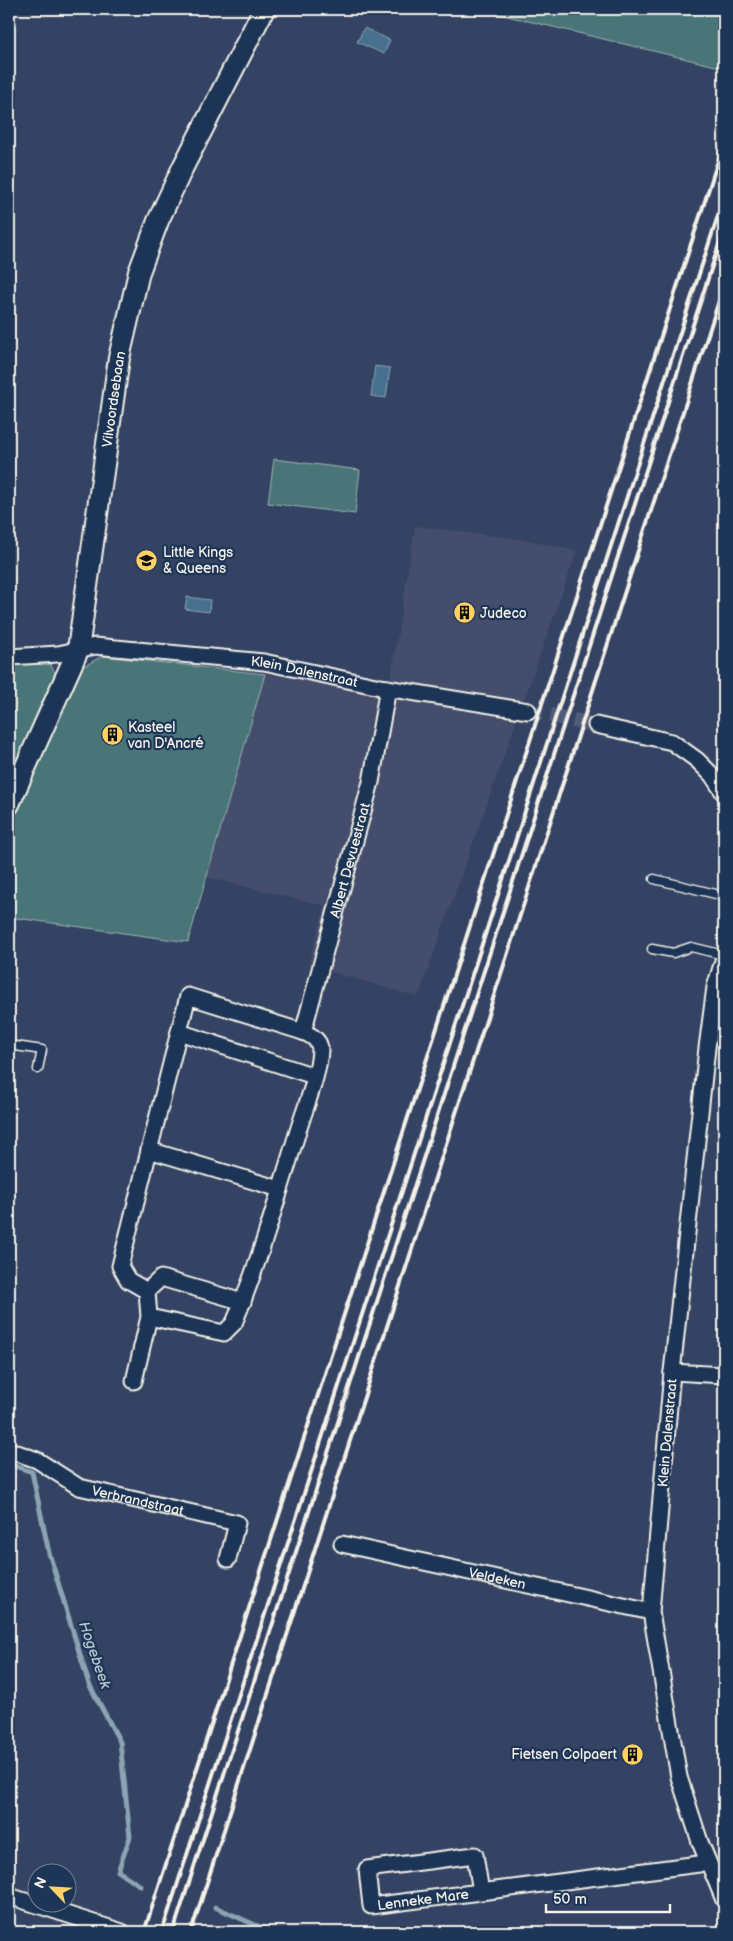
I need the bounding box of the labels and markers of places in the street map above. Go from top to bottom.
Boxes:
place label: Little Kings & Queens [163,544,233,577]
school or university icon: Little Kings & Queens [135,548,159,572]
building icon: Judeco [452,601,476,625]
place label: Judeco [480,605,527,622]
place label: Kasteel van D'Ancré [127,719,204,752]
building icon: Kasteel van D'Ancré [100,723,124,747]
building icon: Fietsen Colpaert [621,1742,645,1766]
place label: Fietsen Colpaert [511,1746,618,1763]

